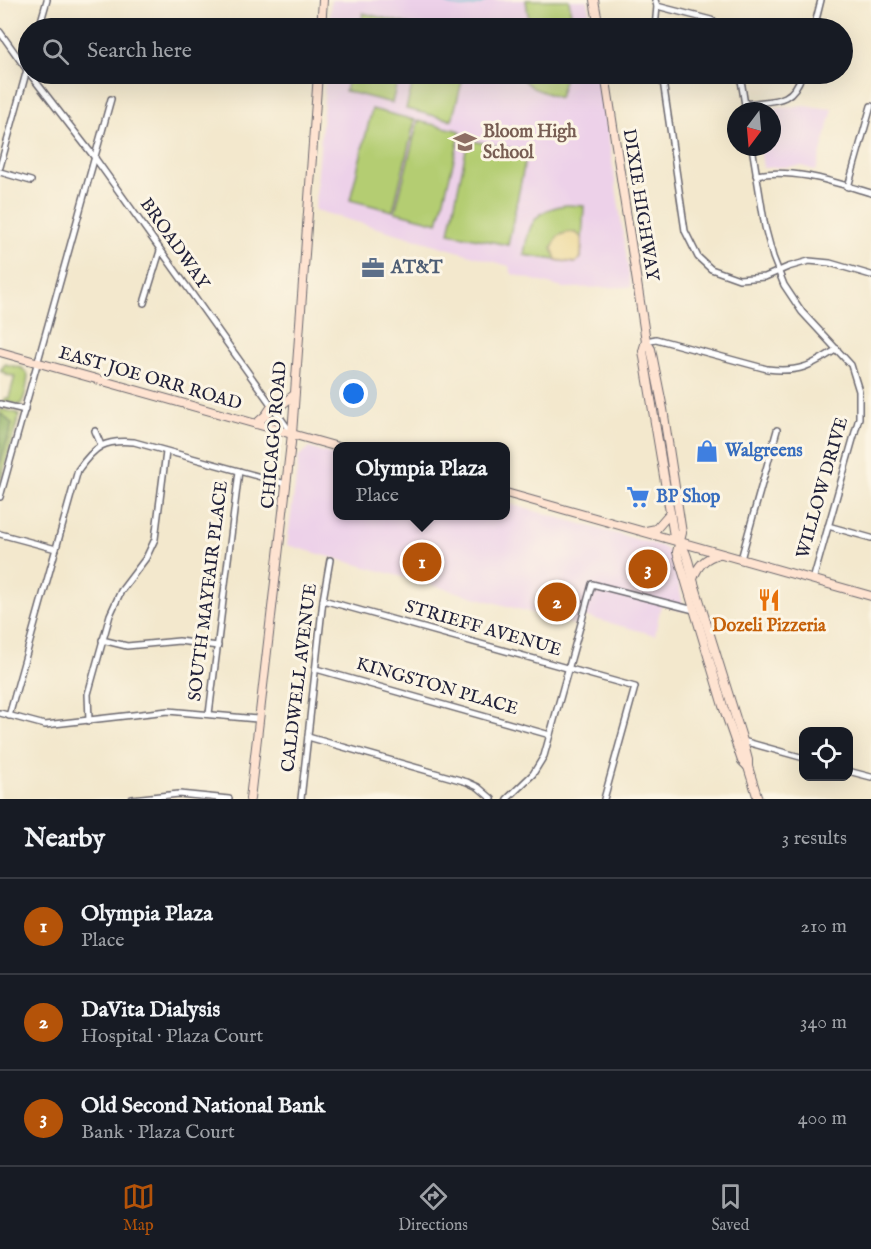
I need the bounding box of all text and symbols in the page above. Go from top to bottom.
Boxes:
search box [18,18,853,84]
icon: search [39,35,72,68]
text: Search here [87,37,192,65]
north arrow [727,102,781,156]
place label: Bloom High School [483,121,577,165]
street label: DIXIE HIGHWAY [617,127,664,284]
school or university icon: Bloom High School [452,129,478,155]
street label: BROADWAY [134,194,214,295]
office icon: AT&T [360,255,386,281]
place label: AT&T [390,257,443,280]
street label: EAST JOE ORR ROAD [56,342,244,416]
street label: CHICAGO ROAD [257,360,293,510]
your location [339,379,368,408]
street label: WILLOW DRIVE [792,415,854,561]
shop icon: Walgreens [694,438,720,464]
place label: Walgreens [724,440,803,463]
popup [333,442,510,520]
text: Olympia Plaza [356,455,487,483]
street label: SOUTH MAYFAIR PLACE [184,479,234,703]
text: Place [356,483,399,508]
supermarket icon: BP Shop [625,484,651,510]
place label: BP Shop [656,486,721,509]
pin: 1 [402,540,442,584]
pin: 3 [628,546,668,592]
pin: 2 [538,580,576,624]
street label: CALDWELL AVENUE [277,582,323,774]
restaurant icon: Dozeli Pizzeria [756,587,782,613]
street label: STRIEFF AVENUE [402,596,564,662]
place label: Dozeli Pizzeria [712,615,827,638]
street label: KINGSTON PLACE [353,653,521,721]
map controls [799,727,853,781]
button: locate [799,727,853,781]
text: Nearby [24,822,105,855]
text: 3 results [782,826,847,851]
text: Olympia Plaza [81,900,213,928]
text: 1 [40,914,47,939]
text: 210 m [801,914,847,939]
text: Place [81,928,124,953]
text: DaVita Dialysis [81,996,220,1024]
text: 2 [39,1010,48,1035]
text: 340 m [800,1010,847,1035]
text: Hospital · Plaza Court [81,1024,263,1049]
text: Old Second National Bank [81,1092,325,1120]
text: 3 [40,1106,47,1131]
text: 400 m [798,1106,847,1131]
text: Bank · Plaza Court [81,1120,235,1145]
tab: Map [122,1180,155,1236]
tab: Directions [398,1180,468,1236]
tab: Saved [711,1180,749,1236]

